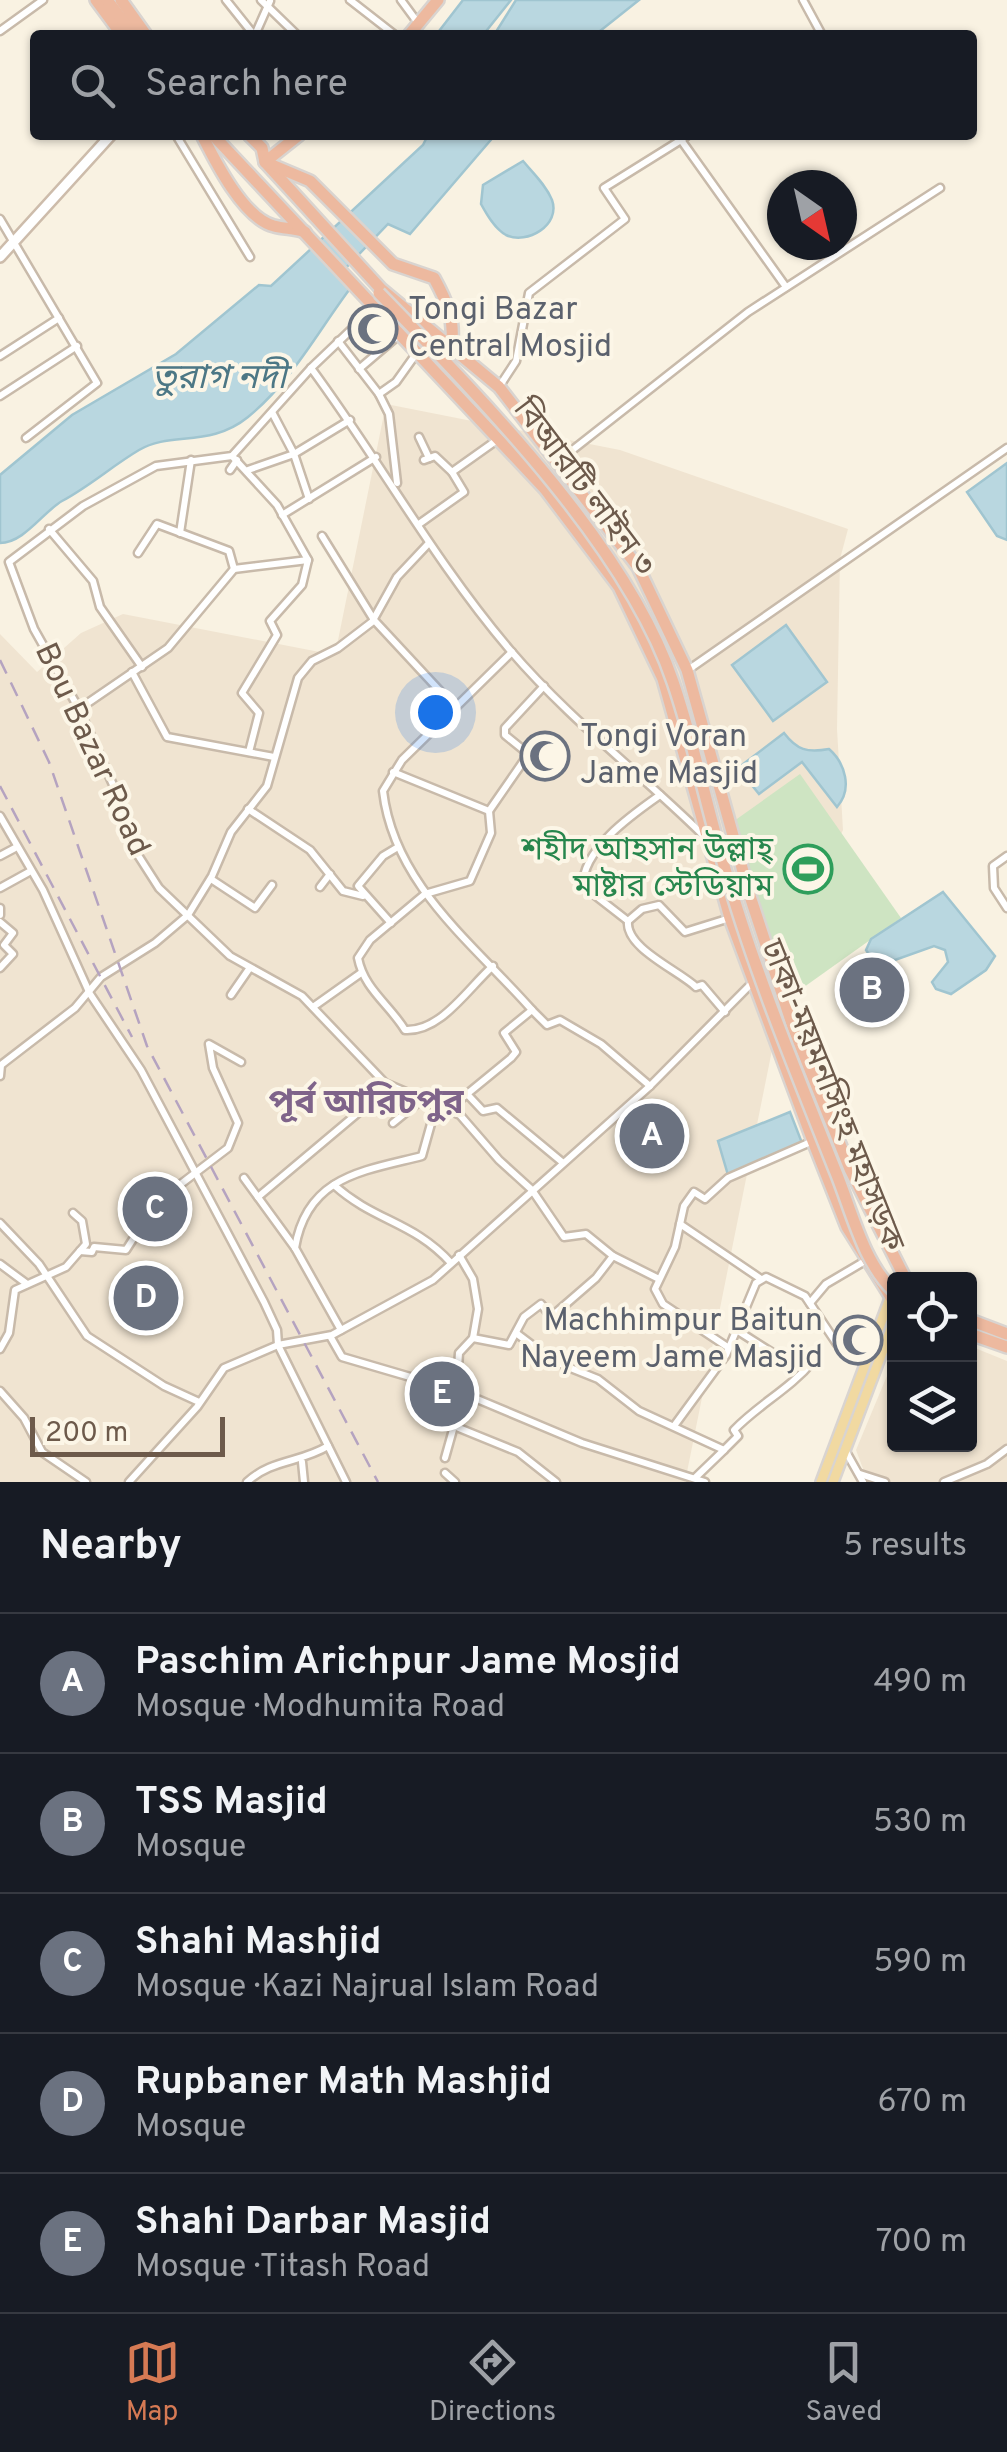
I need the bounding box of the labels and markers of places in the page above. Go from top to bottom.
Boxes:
place label: Tongi Bazar Central Mosjid [408,291,612,368]
mosque icon: Tongi Bazar Central Mosjid [347,303,399,355]
place label: Tongi Voran Jame Masjid [580,718,758,795]
mosque icon: Tongi Voran Jame Masjid [519,730,571,782]
place label: শহীদ আহসান উল্লাহ্‌ মাষ্টার স্টেডিয়াম [520,830,774,908]
sports icon: শহীদ আহসান উল্লাহ্‌ মাষ্টার স্টেডিয়াম [782,843,834,895]
pin: B [840,952,904,1028]
pin: A [620,1098,684,1174]
pin: C [122,1172,188,1246]
pin: D [114,1260,178,1336]
place label: Machhimpur Baitun Nayeem Jame Masjid [520,1302,823,1379]
mosque icon: Machhimpur Baitun Nayeem Jame Masjid [832,1314,884,1366]
pin: E [410,1356,474,1432]

